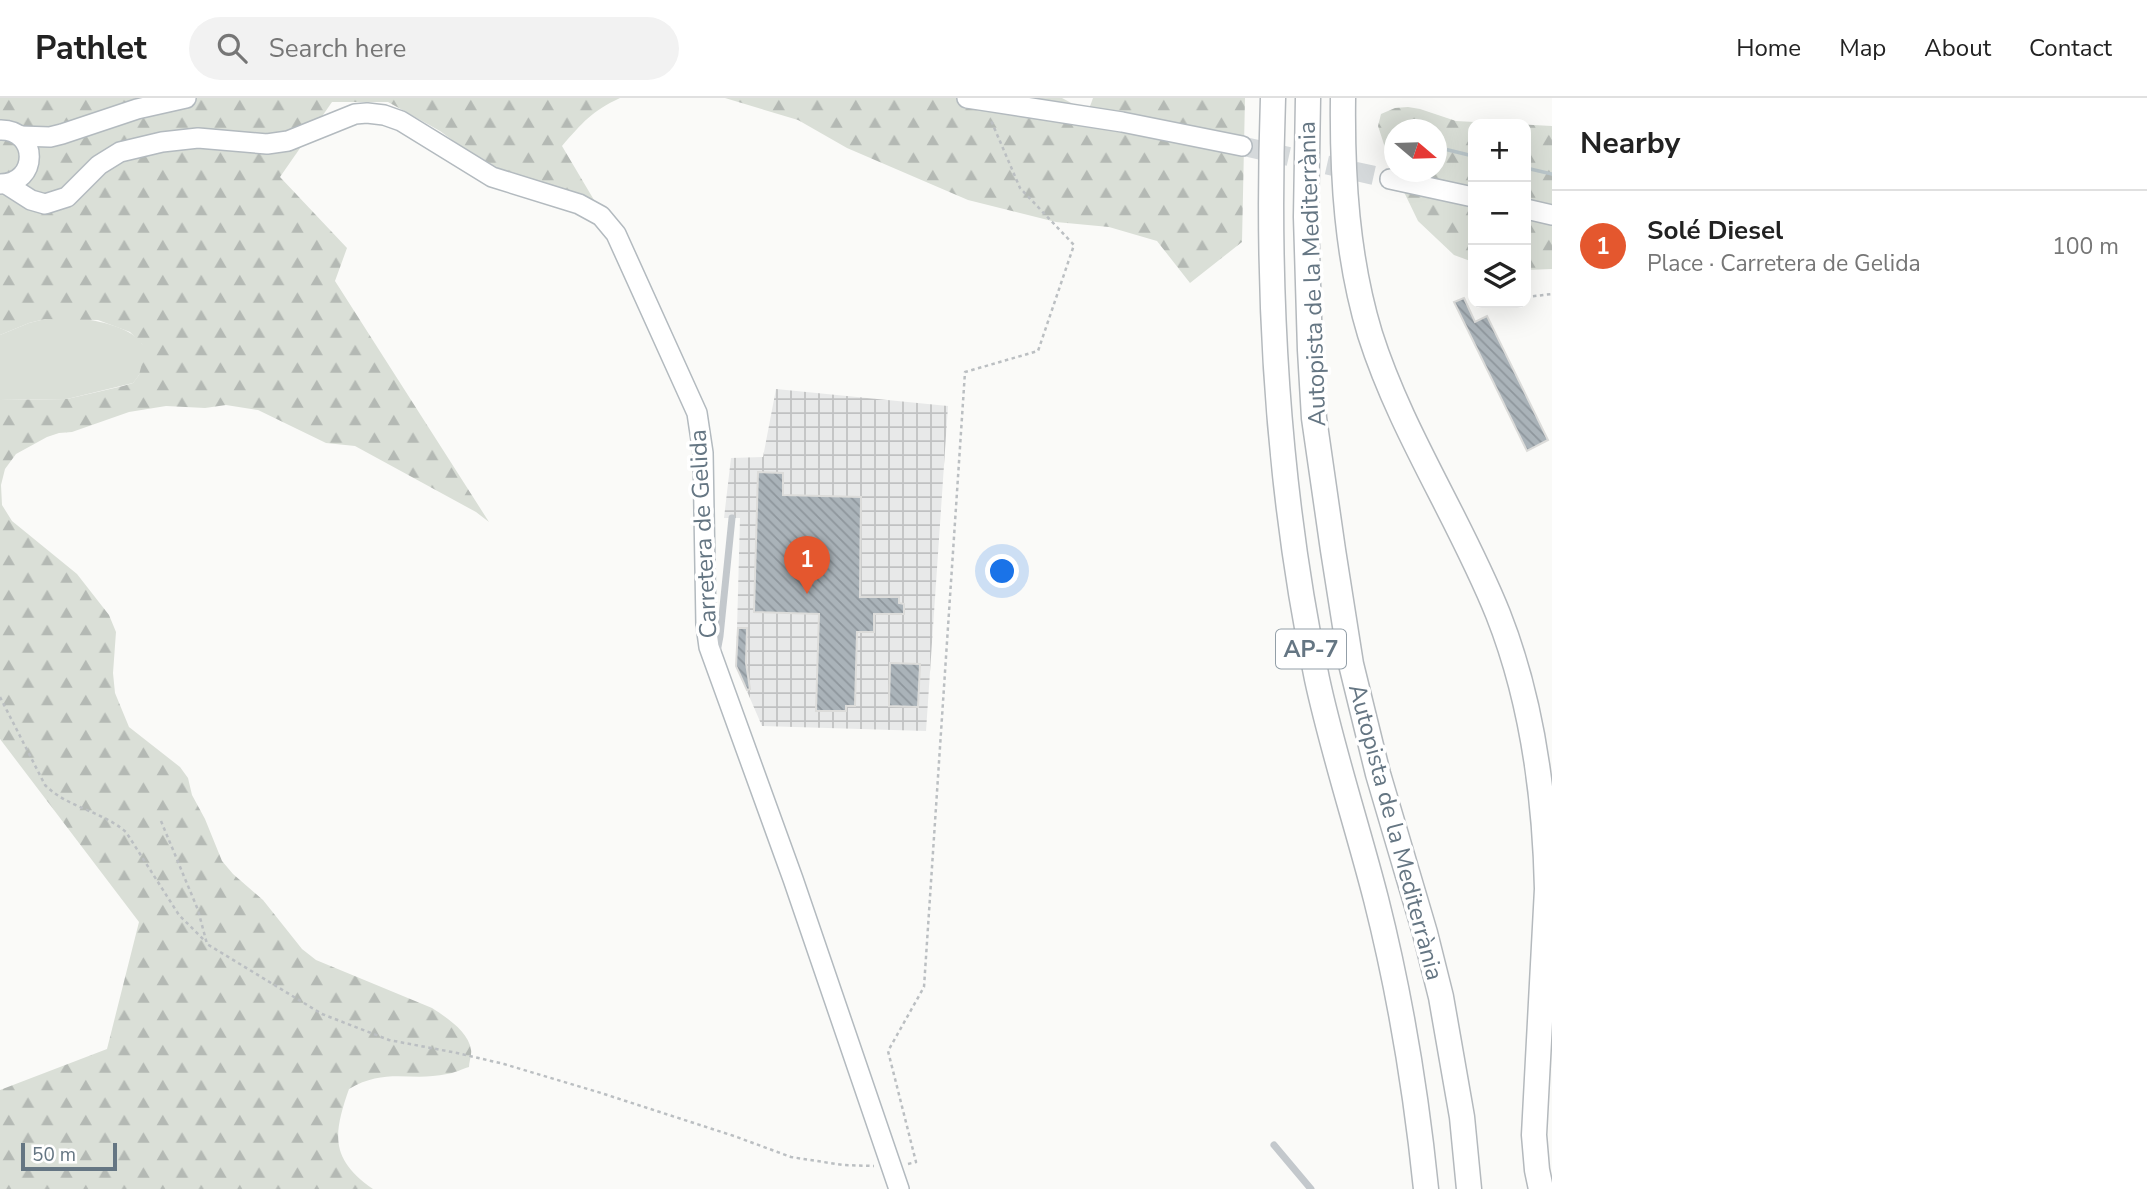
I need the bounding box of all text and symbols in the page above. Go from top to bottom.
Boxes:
search box [189,17,679,80]
text: Pathlet [35,26,147,71]
icon: search [213,29,251,67]
text: Search here [269,31,406,66]
text: Home [1736,32,1801,64]
text: Map [1839,32,1886,64]
text: About [1924,32,1991,64]
text: Contact [2029,32,2112,64]
north arrow [1384,119,1447,182]
map controls [1468,119,1531,308]
button: + [1468,119,1531,182]
street label: Autopista de la Mediterrània [1291,121,1333,427]
text: Nearby [1580,123,1680,164]
button: − [1468,182,1531,245]
text: Solé Diesel [1647,213,1783,248]
text: 1 [1596,231,1610,262]
text: 100 m [2052,231,2119,262]
button: layers [1468,245,1531,308]
text: Place · Carretera de Gelida [1647,248,1921,279]
street label: Carretera de Gelida [682,429,724,639]
pin: 1 [784,536,830,594]
your location [985,554,1019,588]
road number: AP-7 [1276,629,1346,668]
street label: Autopista de la Mediterrània [1341,680,1451,984]
scale bar [21,1140,117,1172]
text: 50 m [32,1142,76,1168]

